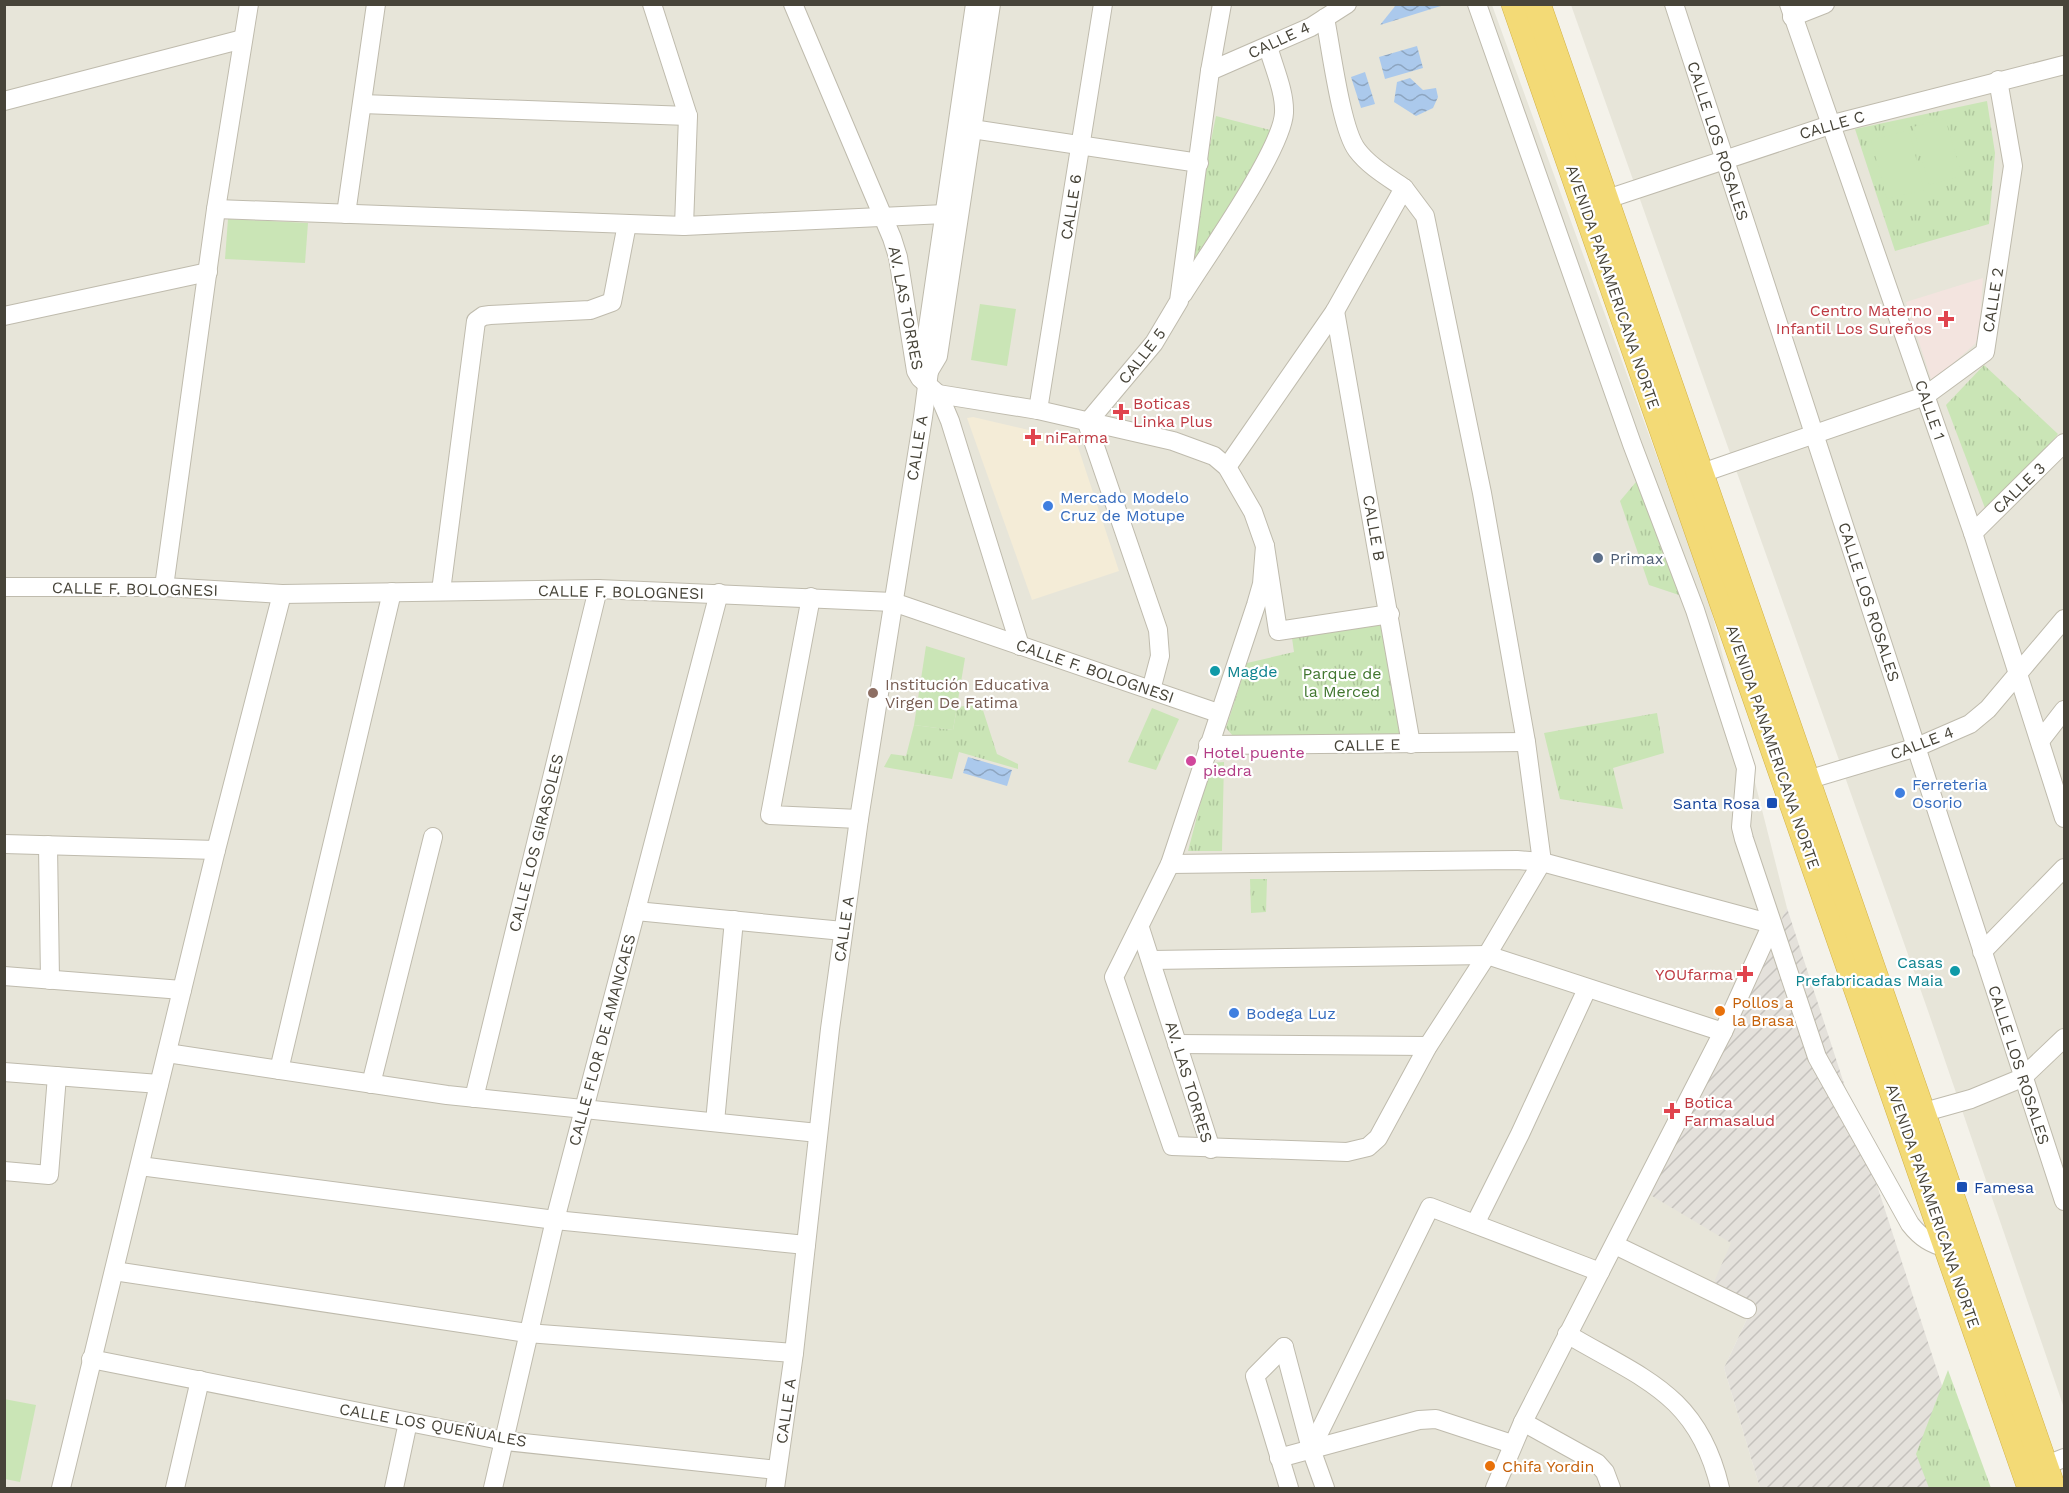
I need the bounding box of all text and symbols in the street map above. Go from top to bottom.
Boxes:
street label: CALLE 4 [1245,17,1313,63]
street label: CALLE LOS ROSALES [1683,59,1753,223]
street label: CALLE C [1797,107,1867,143]
street label: AVENIDA PANAMERICANA NORTE [1562,162,1664,412]
street label: CALLE 6 [1056,173,1086,241]
street label: AV. LAS TORRES [885,244,927,372]
street label: CALLE 2 [1978,266,2008,334]
place label: Centro Materno Infantil Los Sureños [1776,301,1932,338]
marker: Centro Materno Infantil Los Sureños [1937,310,1955,328]
street label: CALLE 5 [1114,324,1170,388]
street label: CALLE 1 [1911,377,1949,443]
place label: Boticas Linka Plus [1133,394,1213,431]
marker: Boticas Linka Plus [1114,405,1128,419]
street label: CALLE A [902,413,932,482]
place label: niFarma [1045,428,1108,447]
marker: niFarma [1026,430,1040,444]
street label: CALLE 3 [1989,458,2049,518]
place label: Mercado Modelo Cruz de Motupe [1060,488,1189,525]
street label: CALLE B [1359,493,1389,563]
marker: Mercado Modelo Cruz de Motupe [1041,499,1055,513]
street label: CALLE LOS ROSALES [1834,520,1904,684]
place label: Primax [1610,549,1663,568]
marker: Primax [1591,551,1605,565]
street label: CALLE F. BOLOGNESI [52,578,218,600]
street label: CALLE F. BOLOGNESI [538,581,704,603]
street label: AVENIDA PANAMERICANA NORTE [1722,622,1824,872]
street label: CALLE F. BOLOGNESI [1013,635,1177,707]
place label: Magde [1227,662,1277,681]
marker: Magde [1208,664,1222,678]
park label: Parque de la Merced [1303,664,1381,701]
place label: Institución Educativa Virgen De Fatima [885,675,1049,712]
marker: Institución Educativa Virgen De Fatima [866,686,880,700]
street label: CALLE 4 [1888,722,1956,764]
street label: CALLE E [1334,735,1400,755]
place label: Hotel puente piedra [1203,743,1305,780]
street label: CALLE LOS GIRASOLES [505,752,567,934]
marker: Hotel puente piedra [1184,754,1198,768]
place label: Ferreteria Osorio [1912,775,1988,812]
marker: Ferreteria Osorio [1893,786,1907,800]
place label: Santa Rosa [1673,794,1760,813]
marker: Santa Rosa [1765,796,1779,810]
street label: CALLE A [830,894,858,963]
street label: CALLE FLOR DE AMANCAES [565,932,639,1148]
place label: Casas Prefabricadas Maia [1795,953,1943,990]
marker: Casas Prefabricadas Maia [1948,964,1962,978]
place label: YOUfarma [1655,965,1733,984]
marker: YOUfarma [1738,967,1752,981]
street label: CALLE LOS ROSALES [1984,983,2054,1147]
place label: Pollos a la Brasa [1732,993,1794,1030]
place label: Bodega Luz [1246,1004,1336,1023]
marker: Pollos a la Brasa [1713,1004,1727,1018]
marker: Bodega Luz [1227,1006,1241,1020]
street label: AV. LAS TORRES [1161,1019,1217,1145]
street label: AVENIDA PANAMERICANA NORTE [1882,1081,1984,1331]
place label: Botica Farmasalud [1684,1093,1775,1130]
marker: Botica Farmasalud [1665,1104,1679,1118]
place label: Famesa [1974,1178,2034,1197]
marker: Famesa [1955,1180,1969,1194]
street label: CALLE A [772,1376,800,1445]
street label: CALLE LOS QUEÑUALES [338,1399,528,1451]
place label: Chifa Yordin [1502,1457,1594,1476]
marker: Chifa Yordin [1483,1459,1497,1473]

